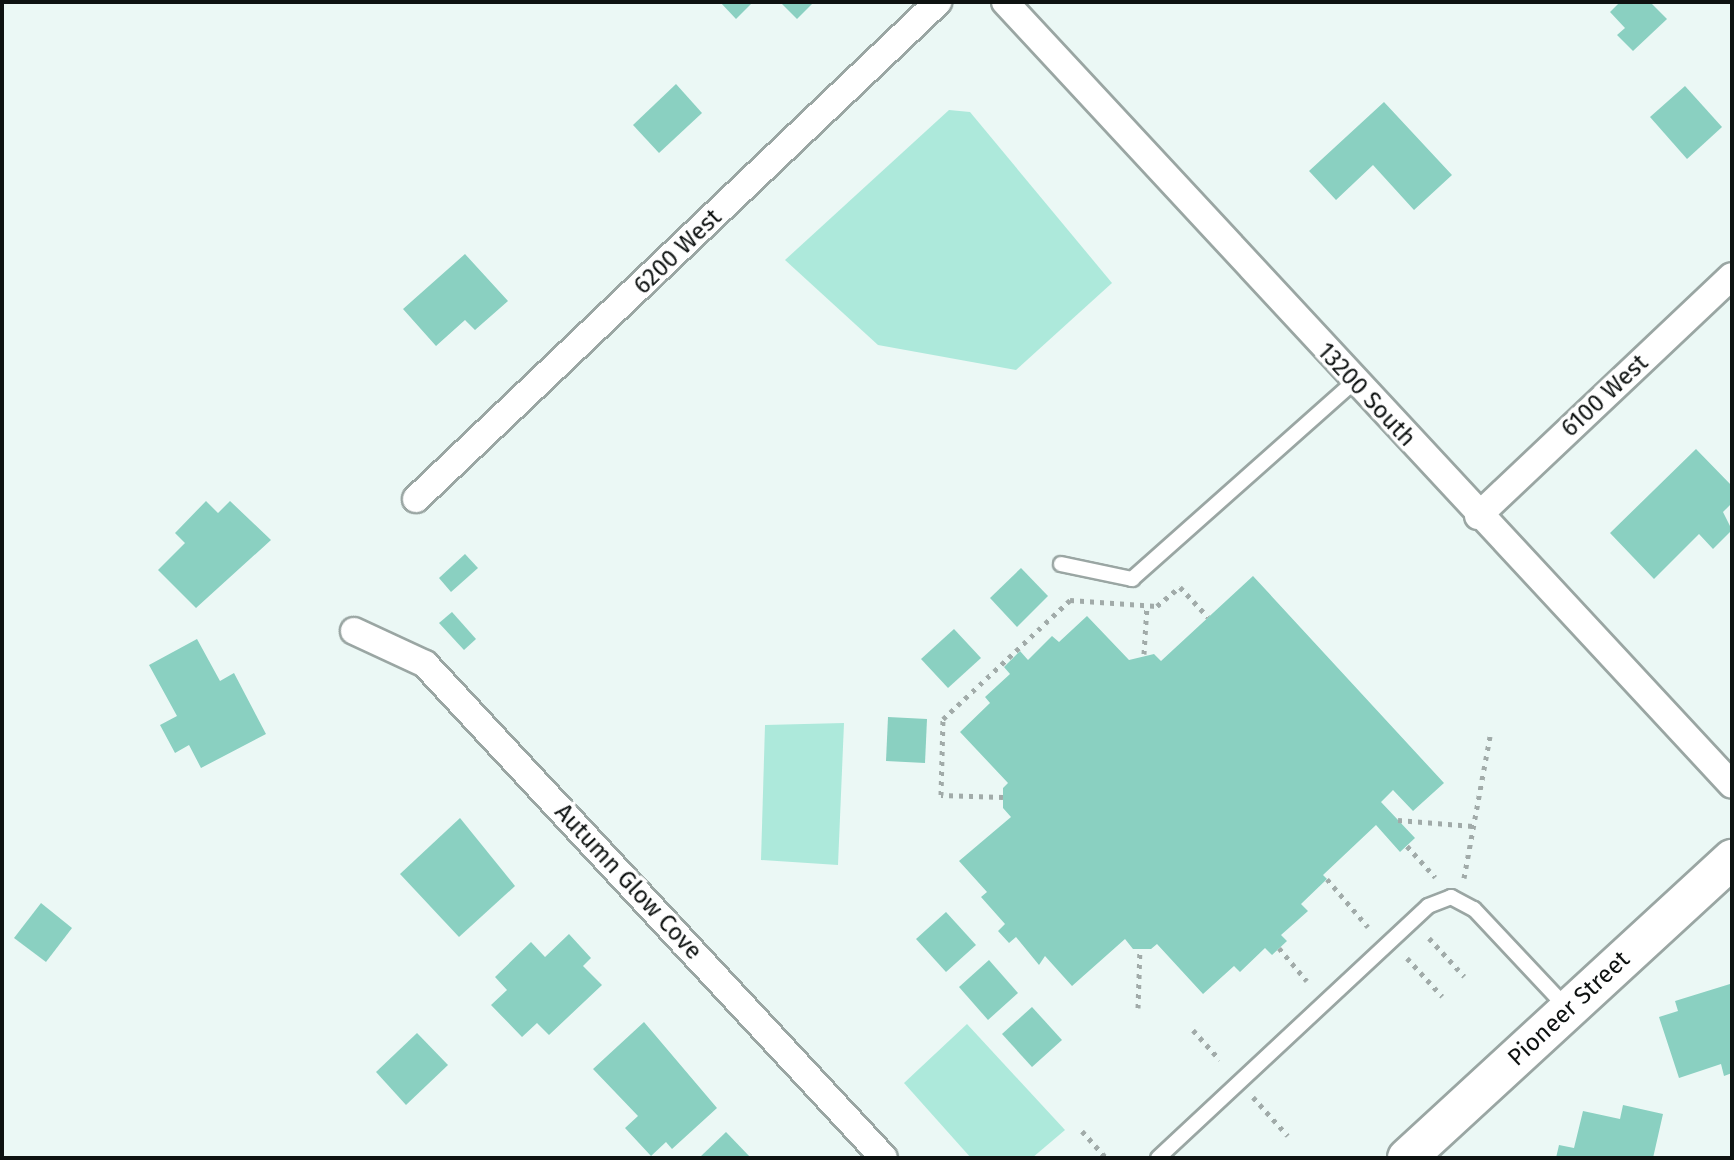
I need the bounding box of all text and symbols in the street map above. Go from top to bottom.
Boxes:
street label: 6200 West [628,203,728,301]
street label: 13200 South [1311,337,1421,453]
street label: 6100 West [1556,349,1654,443]
street label: Autumn Glow Cove [548,798,708,966]
street label: Pioneer Street [1502,945,1636,1073]

